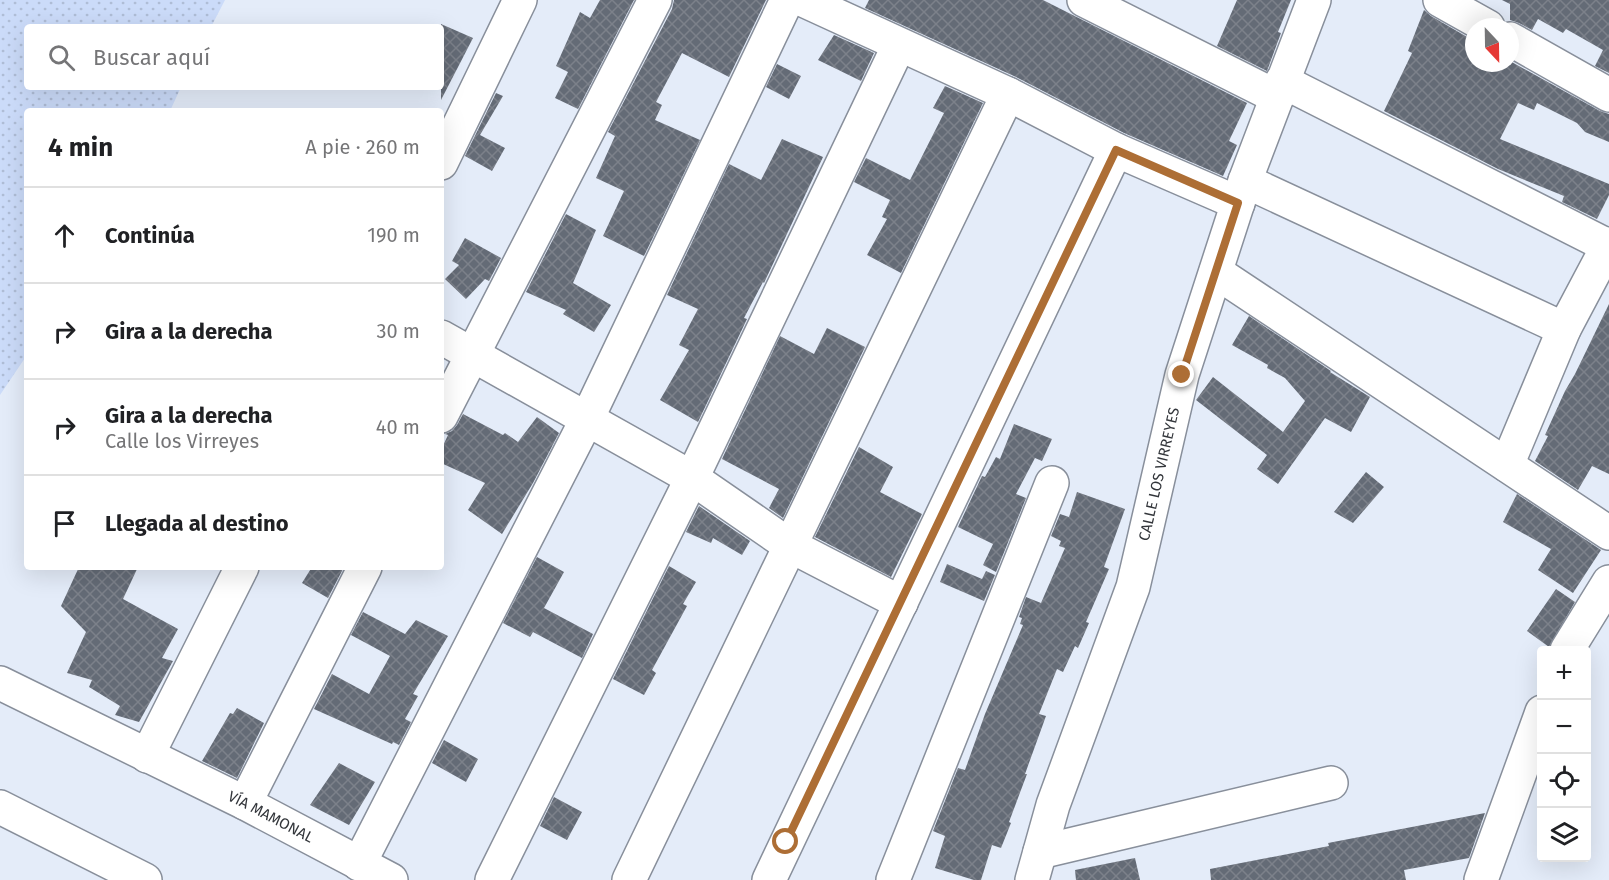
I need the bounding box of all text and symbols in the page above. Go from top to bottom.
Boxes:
north arrow [1465,18,1519,72]
search box [24,24,444,90]
icon: search [45,41,78,74]
text: Buscar aquí [93,44,210,71]
text: 4 min [48,132,113,163]
text: A pie · 260 m [305,135,420,159]
icon: ahead [48,219,81,252]
text: Continúa [105,222,195,249]
text: 190 m [367,223,420,247]
icon: right [48,315,81,348]
text: Gira a la derecha [105,318,273,345]
text: 30 m [376,319,420,343]
route end [1168,361,1194,387]
text: Gira a la derecha [105,402,273,429]
street label: CALLE LOS VIRREYES [1135,406,1183,543]
icon: right [48,411,81,444]
text: 40 m [376,415,420,439]
text: Calle los Virreyes [105,429,259,453]
icon: arrive [48,507,81,540]
text: Llegada al destino [105,510,289,537]
map controls [1537,646,1591,862]
button: + [1537,646,1591,700]
button: − [1537,700,1591,754]
button: locate [1537,754,1591,808]
street label: VÍA MAMONAL [225,787,317,847]
button: layers [1537,808,1591,862]
route start [772,828,798,854]

